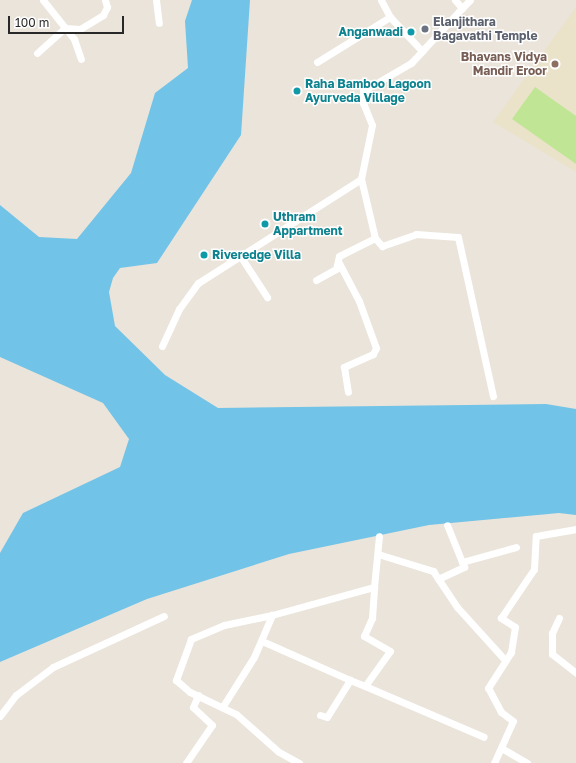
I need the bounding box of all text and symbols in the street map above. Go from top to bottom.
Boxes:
scale bar [10,8,126,34]
text: 100 m [15,15,49,30]
place label: Elanjithara Bagavathi Temple [433,15,538,43]
marker: Elanjithara Bagavathi Temple [420,24,430,34]
place label: Anganwadi [338,25,403,39]
marker: Anganwadi [406,27,416,37]
place label: Bhavans Vidya Mandir Eroor [461,50,547,78]
marker: Bhavans Vidya Mandir Eroor [550,59,560,69]
place label: Raha Bamboo Lagoon Ayurveda Village [305,77,431,105]
marker: Raha Bamboo Lagoon Ayurveda Village [292,86,302,96]
place label: Uthram Appartment [273,210,343,238]
marker: Uthram Appartment [260,219,270,229]
place label: Riveredge Villa [212,248,301,262]
marker: Riveredge Villa [199,250,209,260]

